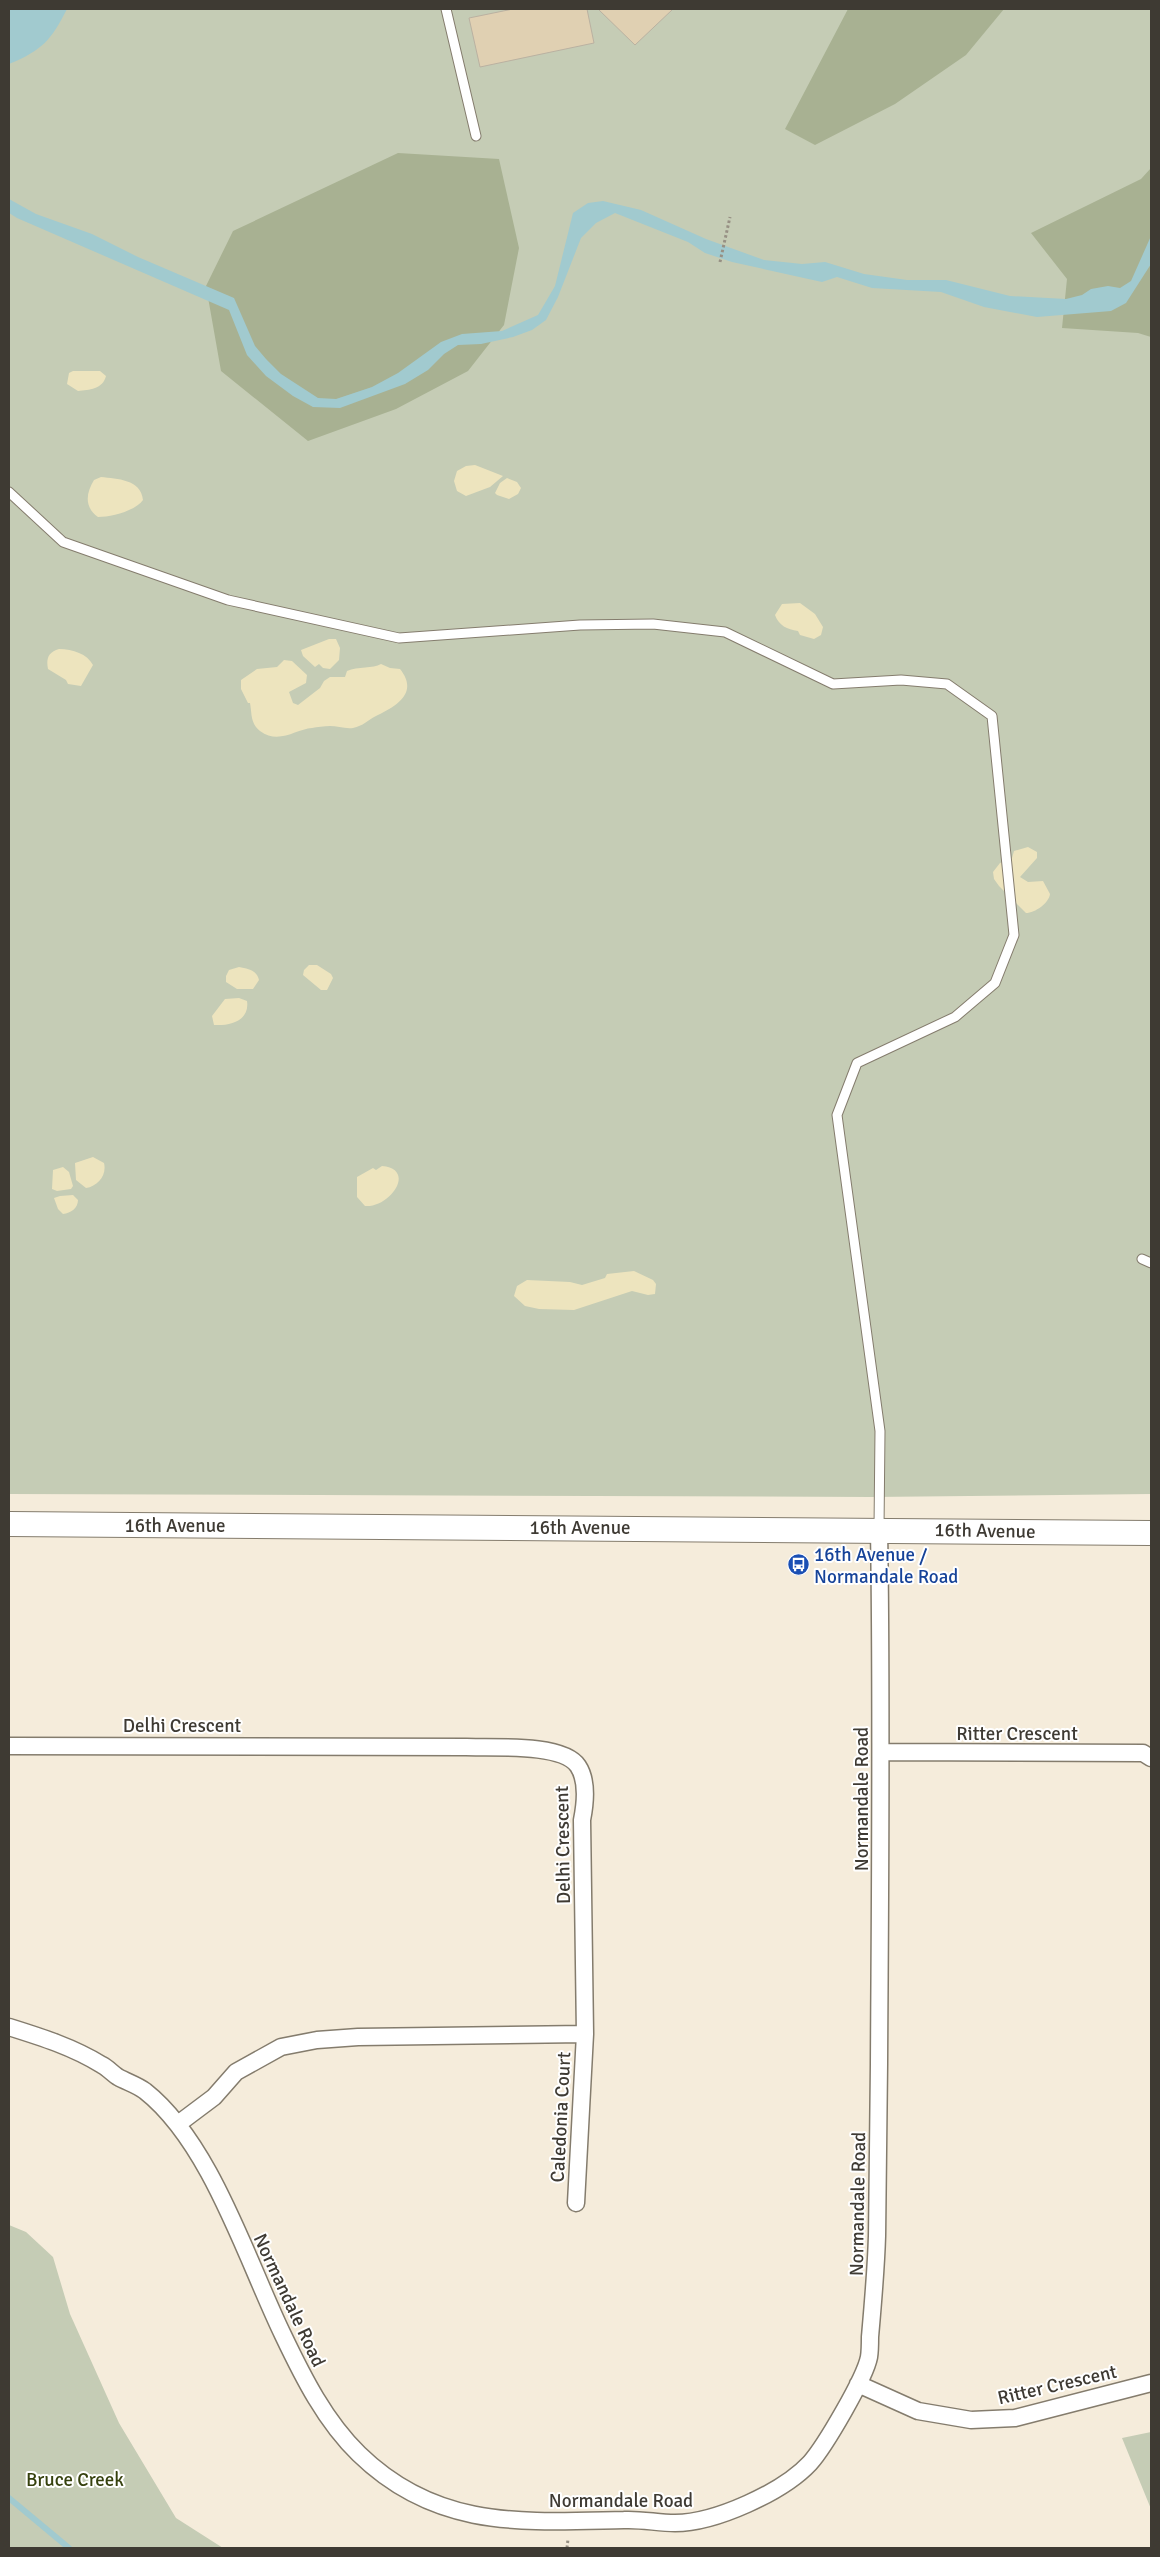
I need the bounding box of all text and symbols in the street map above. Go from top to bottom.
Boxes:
street label: 16th Avenue [124,1514,226,1538]
street label: 16th Avenue [529,1516,631,1540]
street label: 16th Avenue [934,1518,1036,1544]
place label: 16th Avenue / Normandale Road [814,1543,958,1589]
bus stop icon: 16th Avenue / Normandale Road [786,1553,810,1577]
street label: Delhi Crescent [123,1714,242,1738]
street label: Ritter Crescent [956,1722,1078,1746]
street label: Normandale Road [850,1727,874,1871]
street label: Delhi Crescent [550,1785,576,1904]
street label: Caledonia Court [546,2051,576,2183]
street label: Normandale Road [845,2132,871,2276]
street label: Normandale Road [248,2230,330,2371]
street label: Ritter Crescent [995,2360,1120,2410]
park label: Bruce Creek [26,2468,124,2492]
street label: Normandale Road [549,2489,693,2513]

